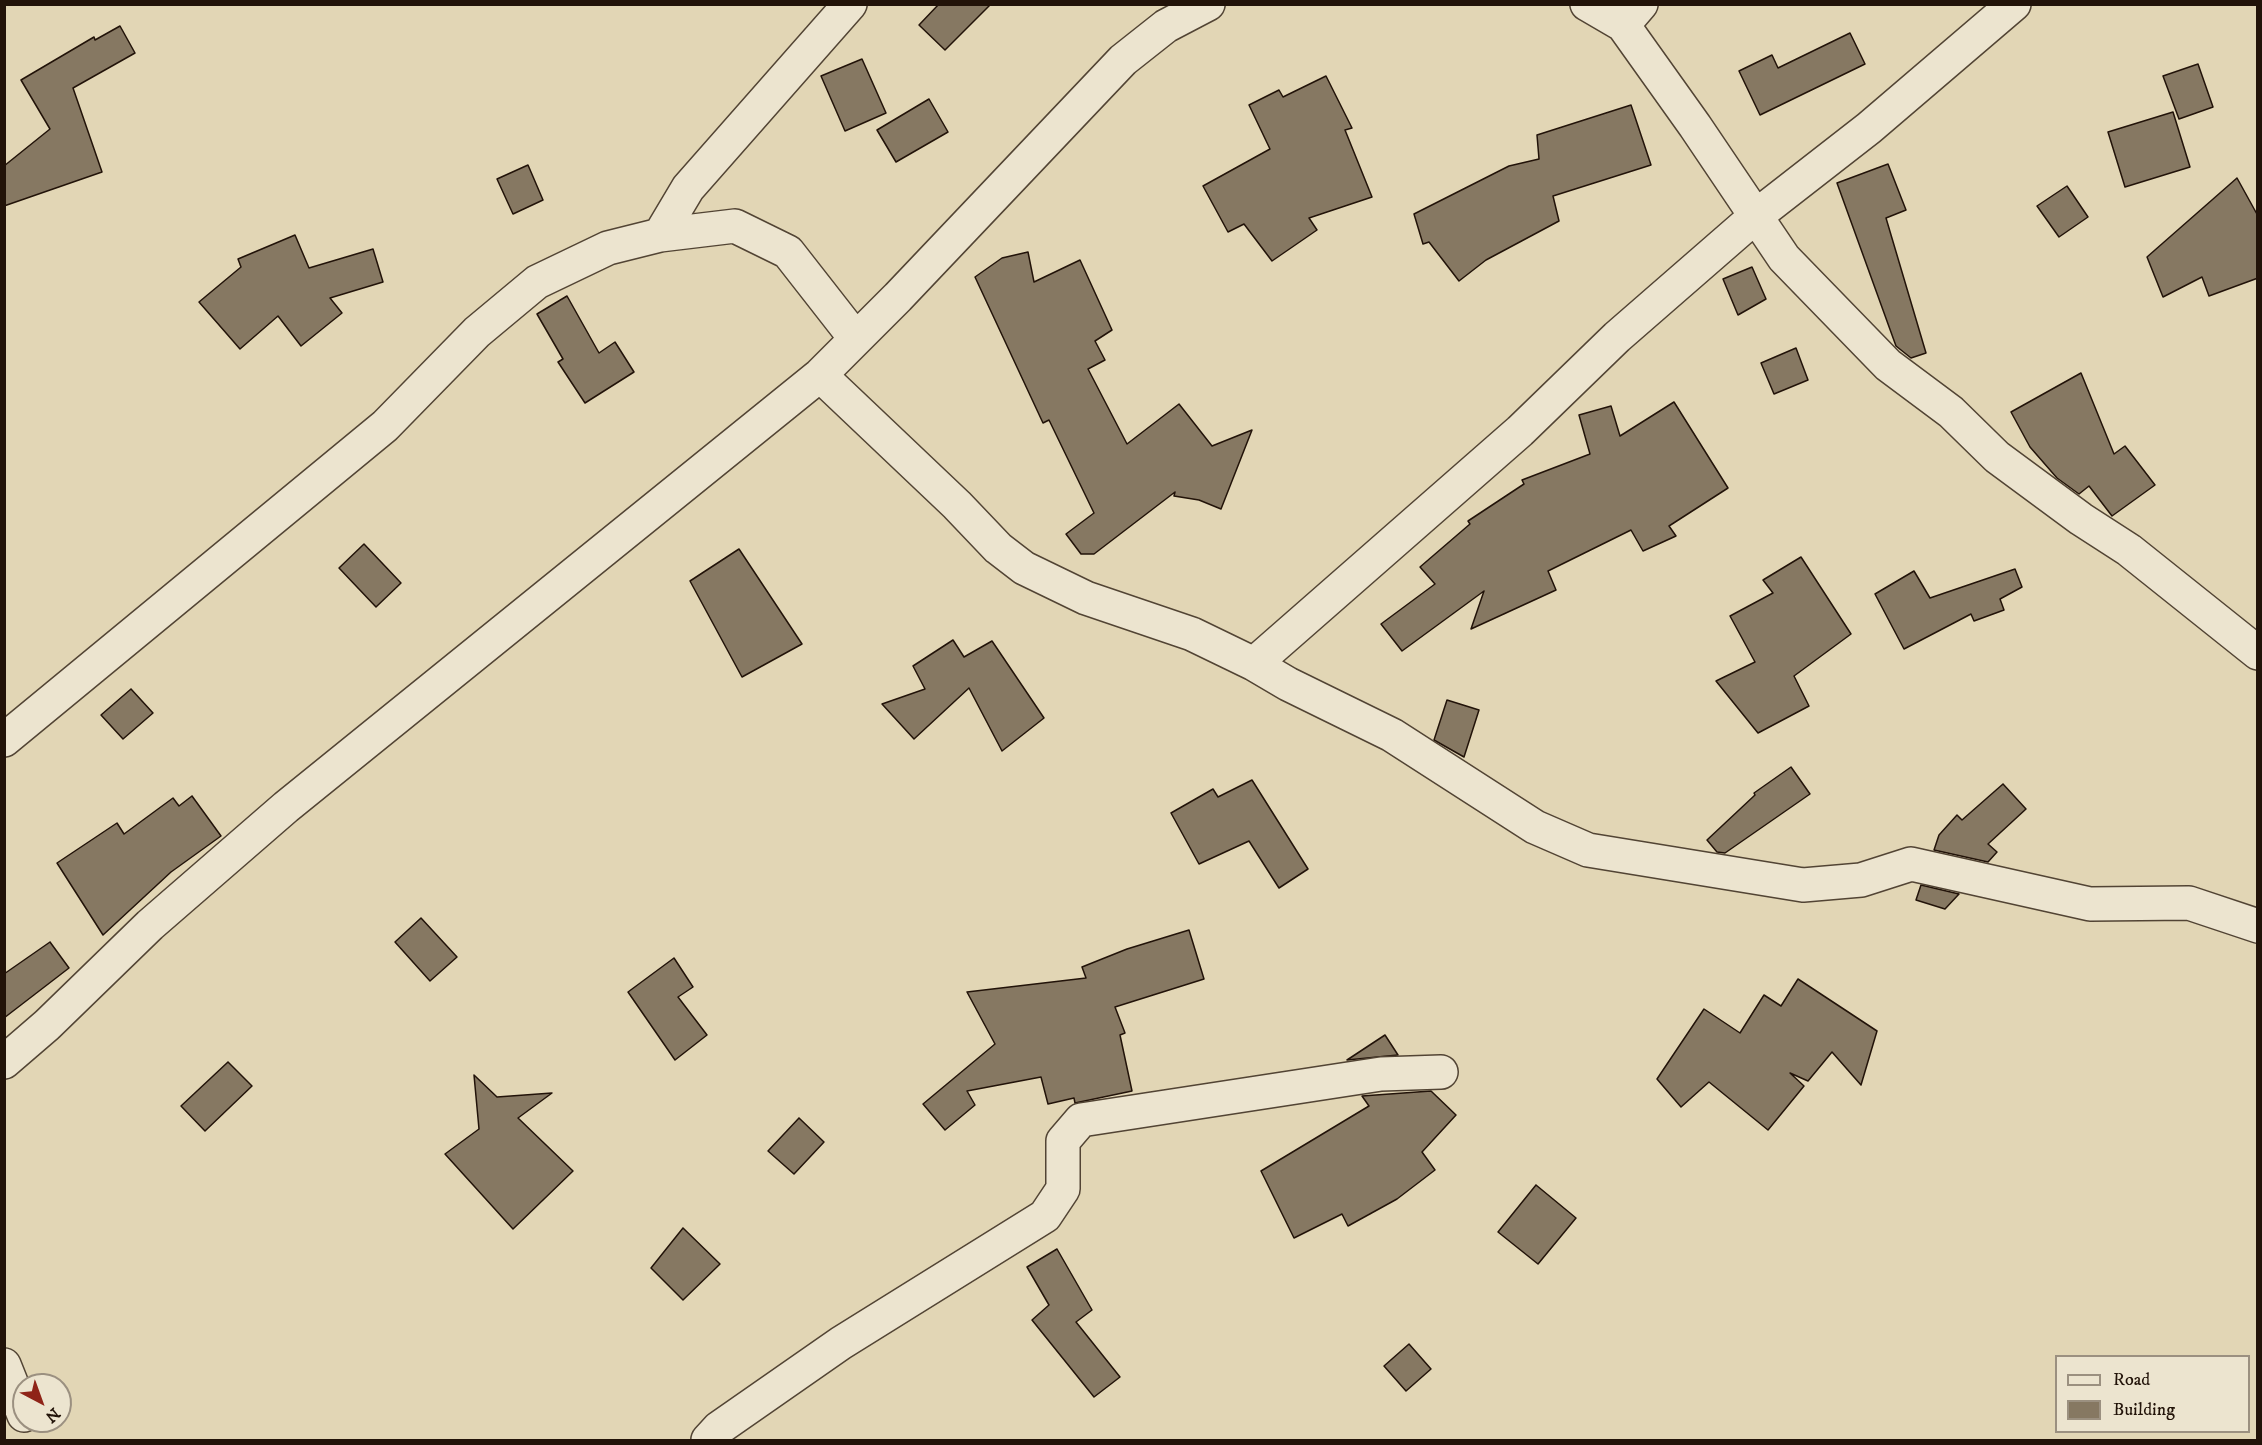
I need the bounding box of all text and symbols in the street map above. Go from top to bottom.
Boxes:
legend [2055,1355,2250,1433]
text: Road [2113,1369,2150,1391]
north arrow [12,1373,72,1433]
text: Building [2113,1399,2175,1421]
text: N [41,1403,64,1427]

